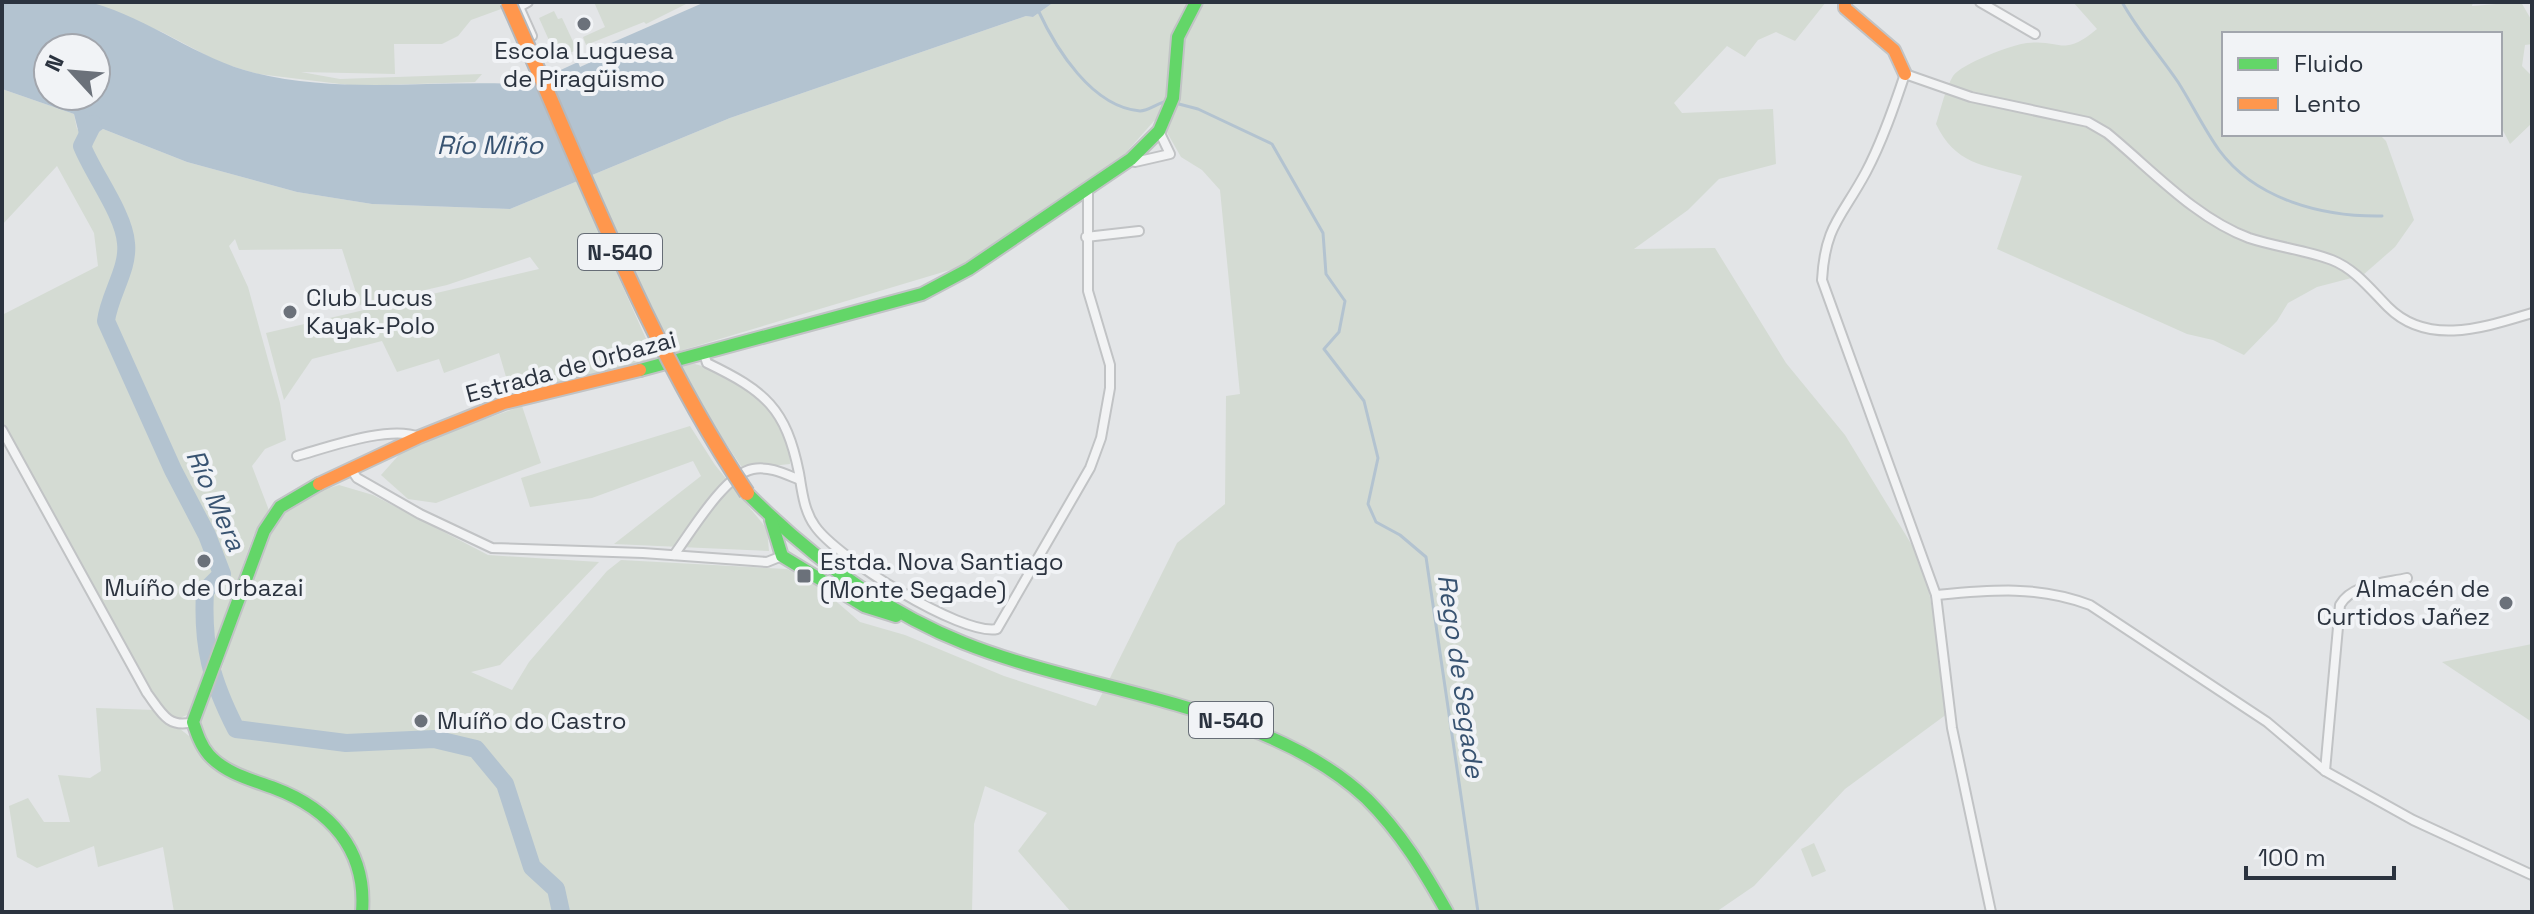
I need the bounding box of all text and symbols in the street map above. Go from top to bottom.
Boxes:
marker: Escola Luguesa de Piragüismo [575,15,593,33]
north arrow [32,32,112,112]
legend [2222,32,2502,136]
place label: Escola Luguesa de Piragüismo [494,35,674,94]
text: Fluido [2294,48,2364,79]
text: N [38,50,70,76]
text: Lento [2294,88,2361,119]
water label: Río Miño [437,128,544,162]
road number: N-540 [578,234,662,270]
place label: Club Lucus Kayak-Polo [306,282,435,341]
marker: Club Lucus Kayak-Polo [281,303,299,321]
street label: Estrada de Orbazai [462,323,680,410]
water label: Río Mera [179,444,254,557]
place label: Estda. Nova Santiago (Monte Segade) [820,546,1064,605]
marker: Muíño de Orbazai [195,552,213,570]
marker: Estda. Nova Santiago (Monte Segade) [795,567,813,585]
place label: Muíño de Orbazai [104,572,304,603]
water label: Rego de Segade [1430,572,1492,781]
place label: Almacén de Curtidos Jañez [2316,573,2490,632]
marker: Almacén de Curtidos Jañez [2497,594,2515,612]
road number: N-540 [1189,702,1273,738]
place label: Muíño do Castro [437,705,626,736]
marker: Muíño do Castro [412,712,430,730]
scale bar [2246,830,2394,880]
text: 100 m [2258,842,2326,873]

